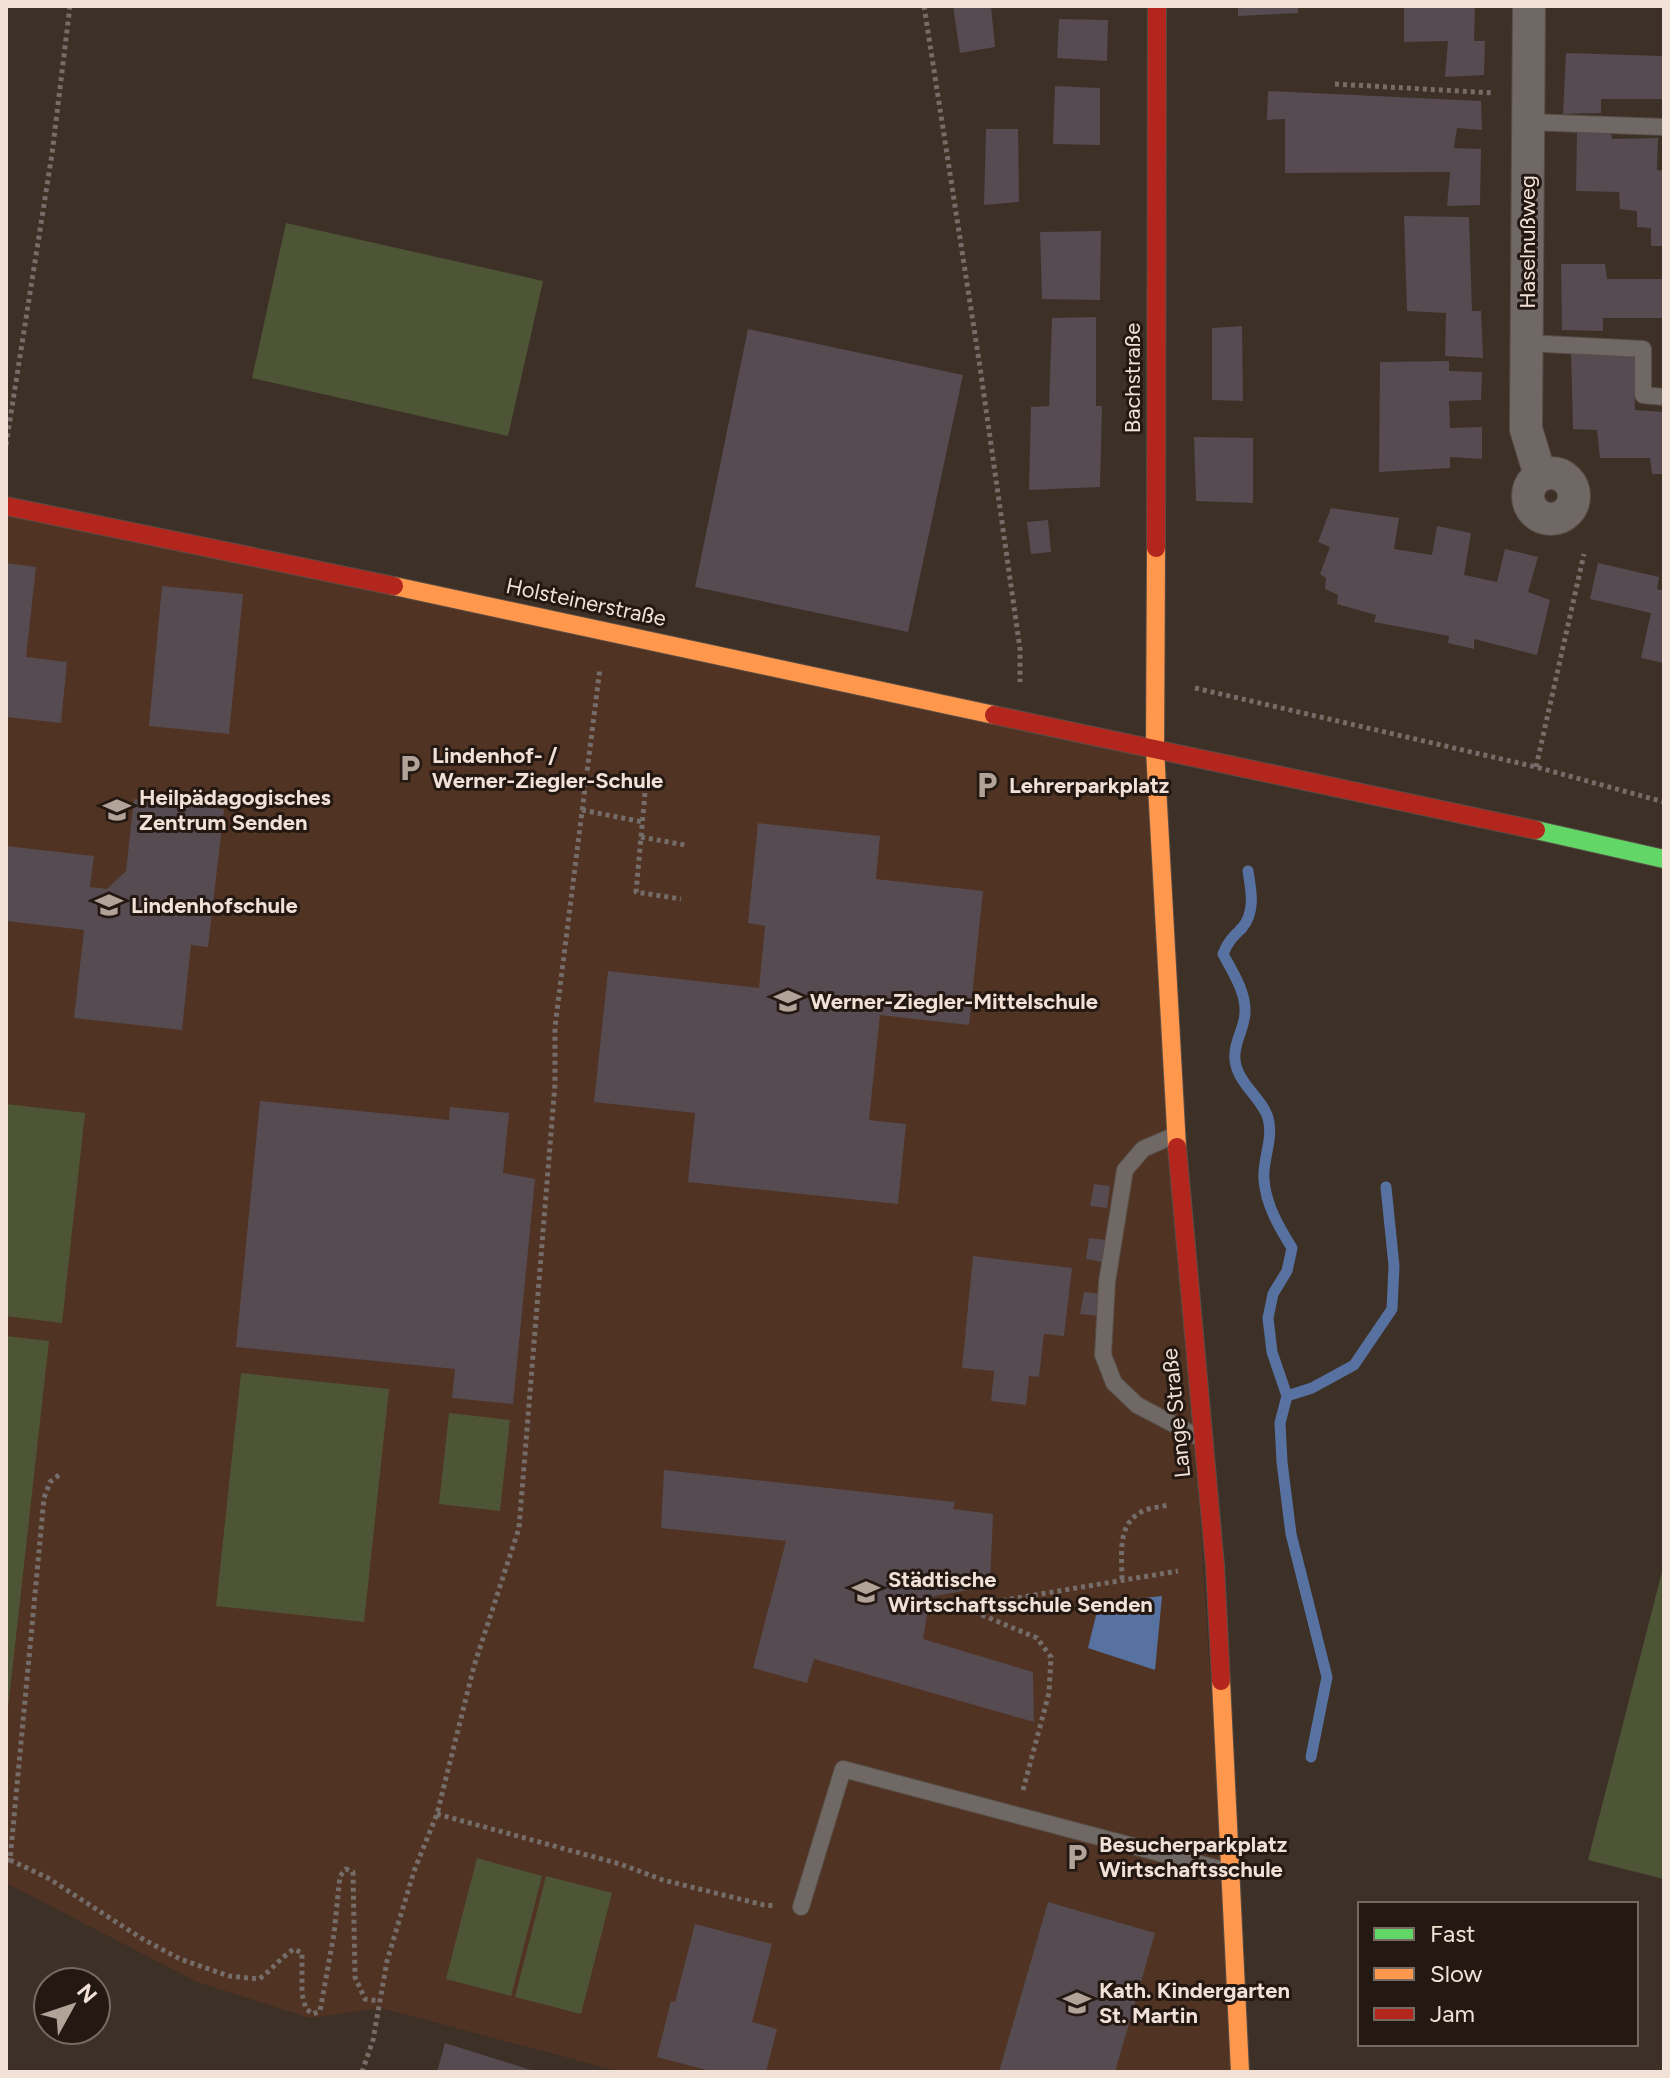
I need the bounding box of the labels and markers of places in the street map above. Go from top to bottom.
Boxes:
place label: Lindenhof- / Werner-Ziegler-Schule [432,742,663,794]
parking icon: Lindenhof- / Werner-Ziegler-Schule [395,753,425,783]
parking icon: Lehrerparkplatz [972,770,1002,800]
place label: Lehrerparkplatz [1009,772,1169,799]
place label: Heilpädagogisches Zentrum Senden [139,784,331,836]
school or university icon: Heilpädagogisches Zentrum Senden [102,795,132,825]
school or university icon: Lindenhofschule [94,890,124,920]
place label: Lindenhofschule [131,892,298,919]
school or university icon: Werner-Ziegler-Mittelschule [773,986,803,1016]
place label: Werner-Ziegler-Mittelschule [810,988,1098,1015]
place label: Städtische Wirtschaftsschule Senden [888,1566,1153,1618]
school or university icon: Städtische Wirtschaftsschule Senden [851,1577,881,1607]
place label: Besucherparkplatz Wirtschaftsschule [1099,1831,1287,1883]
parking icon: Besucherparkplatz Wirtschaftsschule [1062,1842,1092,1872]
place label: Kath. Kindergarten St. Martin [1099,1977,1290,2029]
school or university icon: Kath. Kindergarten St. Martin [1062,1988,1092,2018]

